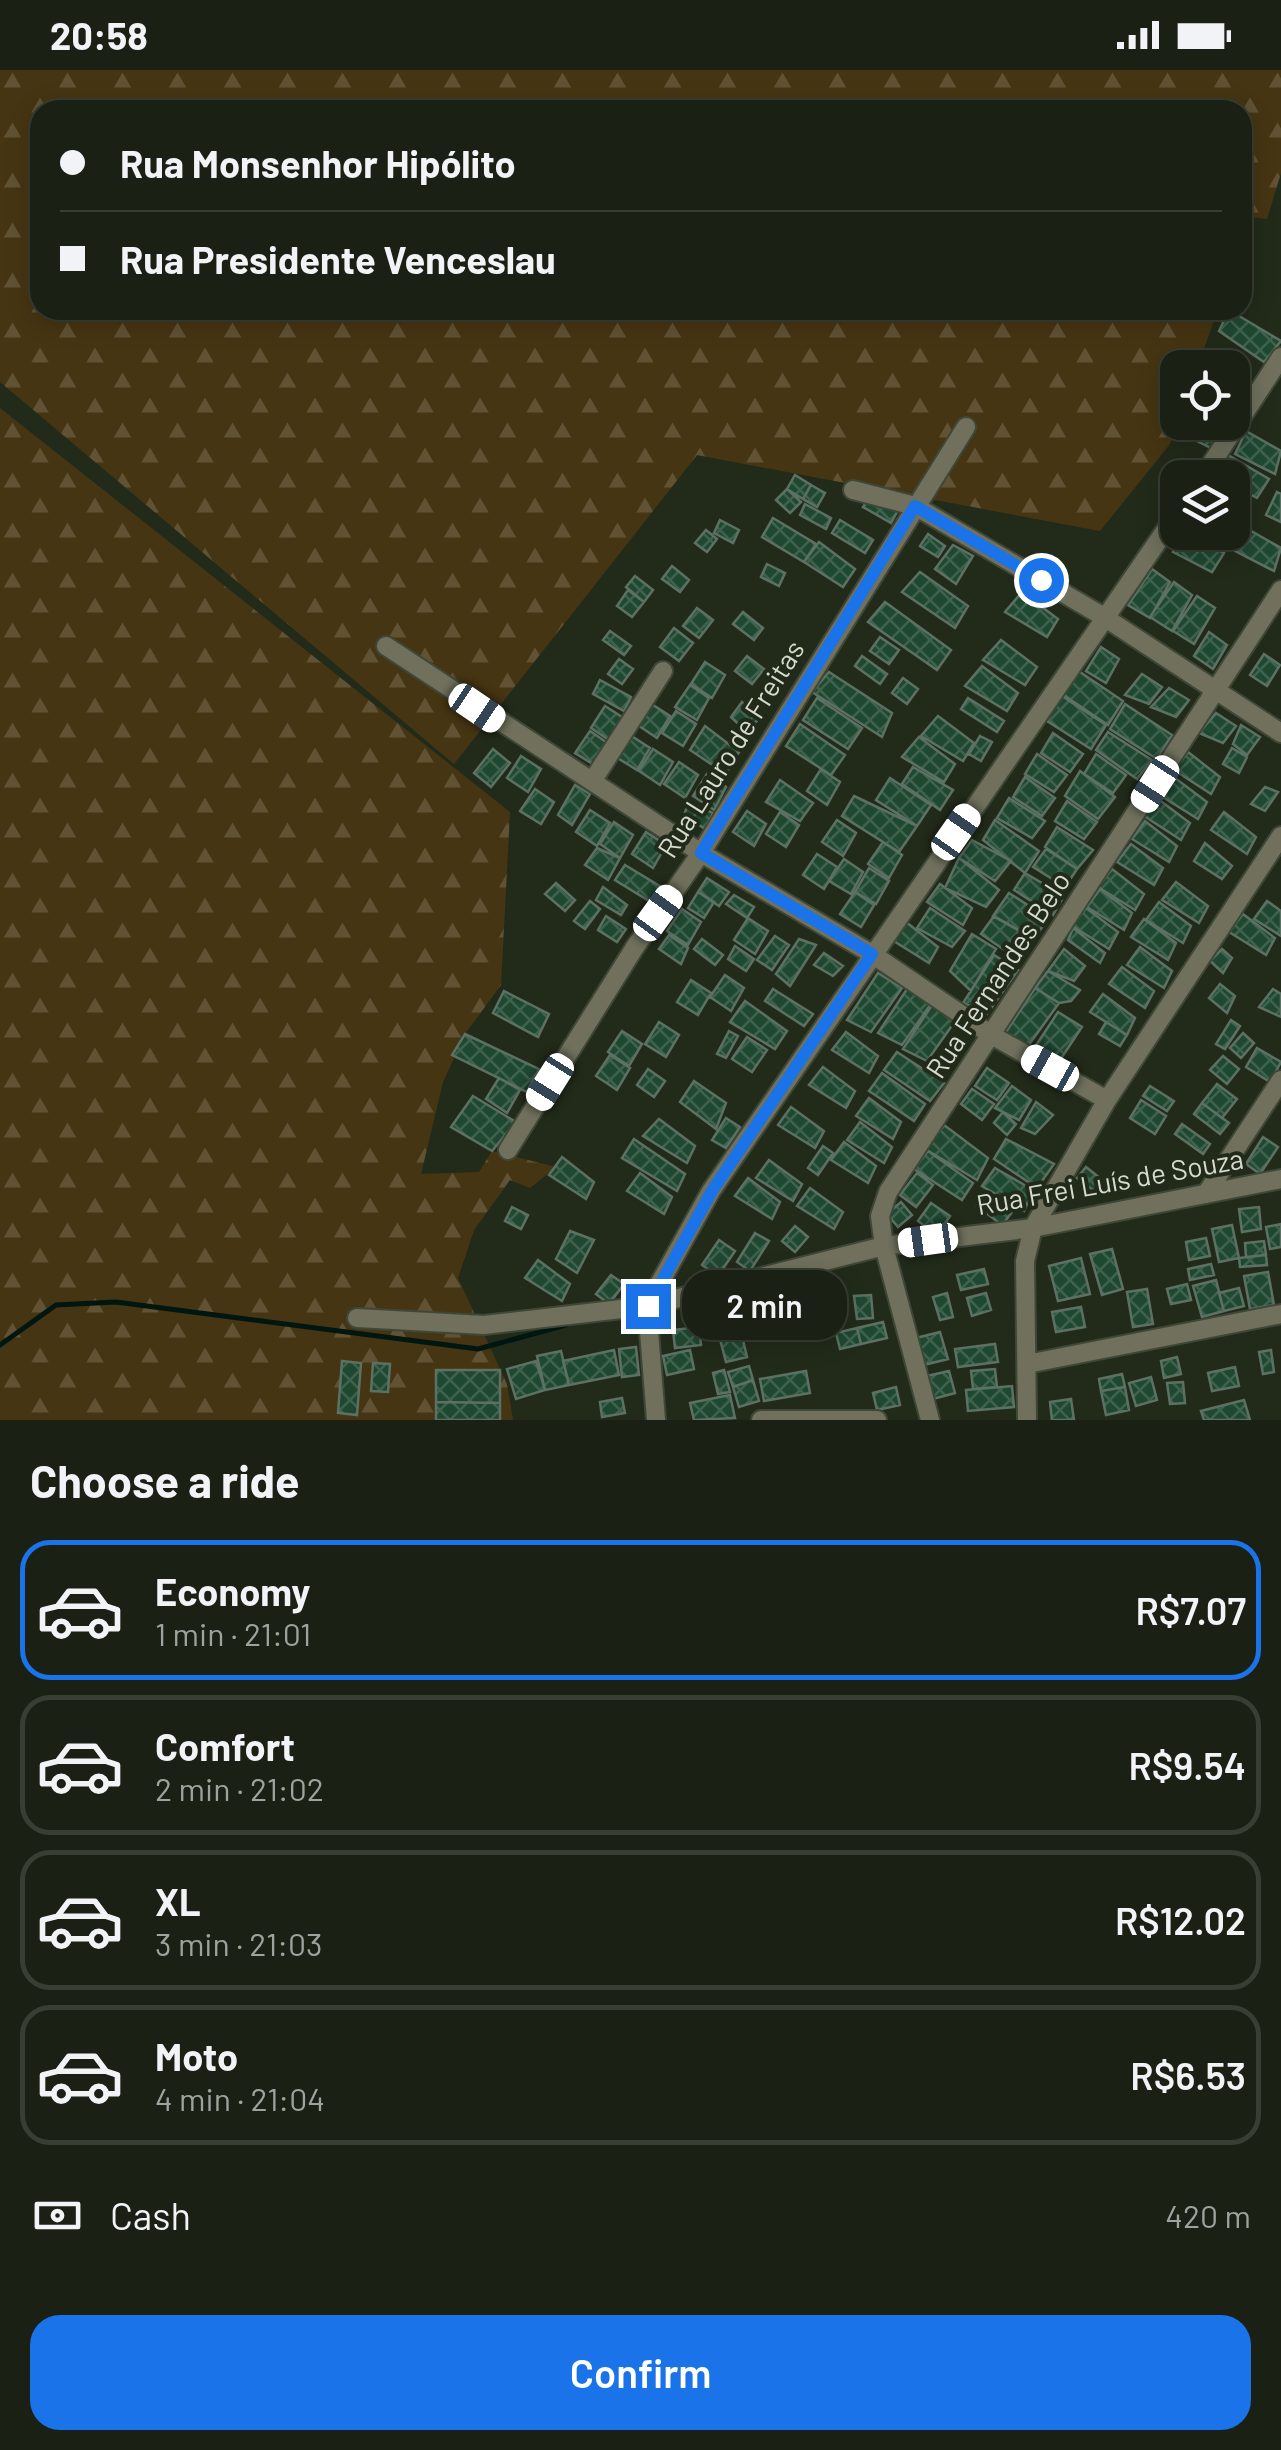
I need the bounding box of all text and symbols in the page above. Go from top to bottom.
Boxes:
text: 20:58 [50,12,148,58]
text: Rua Monsenhor Hipólito [120,140,516,186]
text: Rua Presidente Venceslau [120,236,556,282]
map controls [1160,350,1250,550]
button: locate [1160,350,1250,440]
button: layers [1160,460,1250,550]
route start [1019,558,1064,603]
street label: Rua Lauro de Freitas [650,634,811,863]
car [444,679,510,737]
car [1126,751,1184,817]
car [927,799,985,865]
street label: Rua Fernandes Belo [918,865,1077,1084]
car [628,880,688,946]
car [1016,1040,1084,1096]
car [521,1049,579,1115]
street label: Rua Frei Luís de Souza [974,1141,1246,1221]
car [896,1221,960,1259]
callout: 2 min [683,1271,848,1341]
route end [626,1284,671,1329]
text: 2 min [726,1286,803,1324]
text: Choose a ride [30,1453,300,1507]
icon: car [35,1565,125,1655]
text: Economy [155,1568,310,1614]
text: R$7.07 [1135,1587,1246,1633]
text: 1 min · 21:01 [155,1614,311,1652]
icon: car [35,1720,125,1810]
text: Comfort [155,1723,295,1769]
text: R$9.54 [1128,1742,1246,1788]
text: 2 min · 21:02 [155,1769,324,1807]
icon: car [35,1875,125,1965]
text: XL [155,1878,201,1924]
text: R$12.02 [1115,1897,1246,1943]
text: 3 min · 21:03 [155,1924,323,1962]
icon: car [35,2030,125,2120]
text: Moto [155,2033,238,2079]
text: R$6.53 [1130,2052,1246,2098]
text: 4 min · 21:04 [155,2079,325,2117]
icon: cash [30,2188,85,2243]
text: Cash [110,2192,191,2238]
text: 420 m [1165,2196,1251,2234]
button: Confirm [30,2315,1251,2430]

